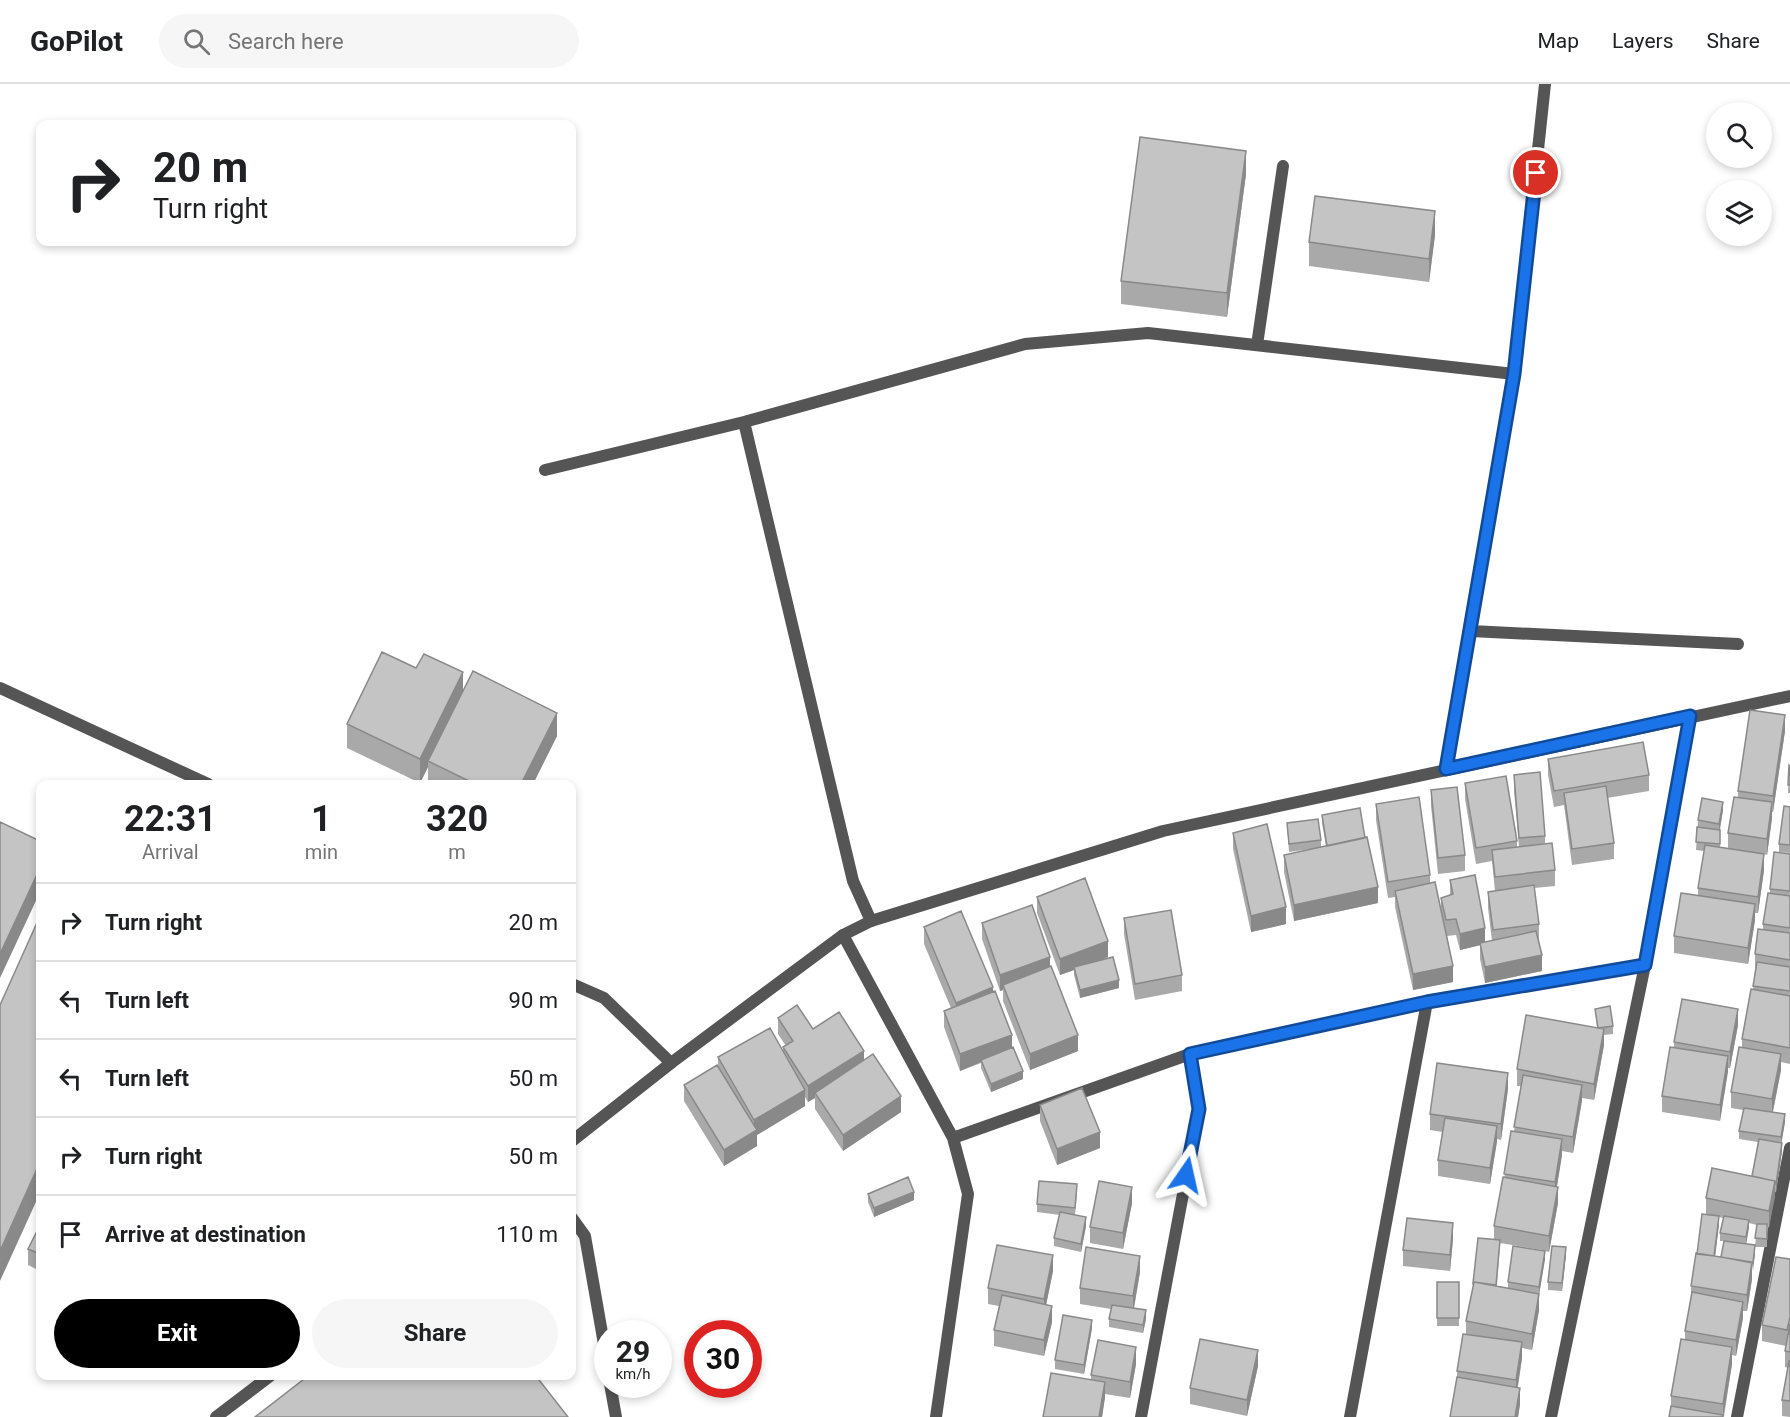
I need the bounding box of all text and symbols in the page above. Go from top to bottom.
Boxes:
search box [159,14,579,68]
text: GoPilot [30,25,123,58]
icon: search [180,25,213,58]
text: Search here [228,29,344,54]
text: Map [1537,29,1579,53]
text: Layers [1612,29,1673,53]
text: Share [1706,29,1760,53]
map controls [1706,102,1772,246]
button: search [1706,102,1772,168]
text: 20 m [153,143,248,192]
icon: right [54,144,132,222]
pin [1510,147,1561,198]
icon: arrive [1519,156,1552,189]
button: layers [1706,180,1772,246]
text: Turn right [153,193,268,225]
text: 22:31 [124,798,217,840]
text: 1 [311,798,332,840]
text: 320 [426,798,488,840]
text: Arrival [142,840,199,864]
text: min [305,840,338,864]
text: m [448,840,466,864]
icon: right [54,906,87,939]
text: Turn right [105,910,202,935]
text: 20 m [509,910,558,935]
icon: left [54,984,87,1017]
text: Turn left [105,988,189,1013]
text: 90 m [509,988,558,1013]
icon: left [54,1062,87,1095]
text: Turn left [105,1066,189,1091]
text: 50 m [509,1066,558,1091]
icon: right [54,1140,87,1173]
position arrow [1154,1143,1218,1207]
text: Turn right [105,1144,202,1169]
text: 50 m [509,1144,558,1169]
icon: arrive [54,1218,87,1251]
text: Arrive at destination [105,1222,306,1247]
text: 110 m [496,1222,558,1247]
button: Exit [54,1299,300,1368]
button: Share [312,1299,558,1368]
speed limit sign: 30 [684,1320,762,1398]
text: 29 [616,1334,650,1369]
text: km/h [615,1365,651,1383]

